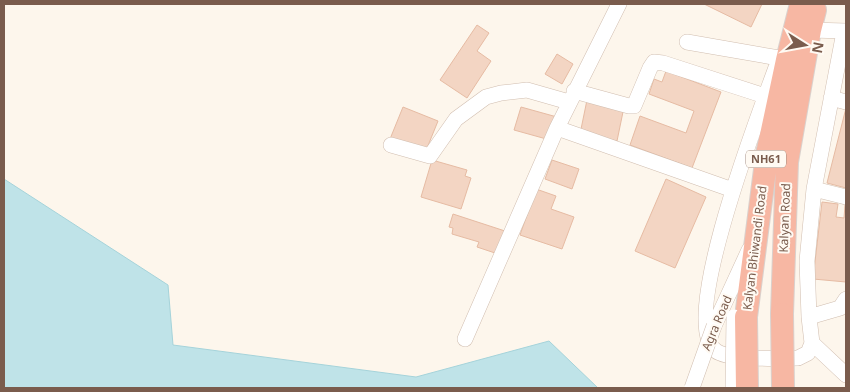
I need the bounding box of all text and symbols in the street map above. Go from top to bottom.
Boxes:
north arrow [780,20,830,70]
text: N [808,40,829,55]
road number: NH61 [746,150,786,168]
street label: Kalyan Road [775,183,794,253]
street label: Kalyan Bhiwandi Road [738,185,771,311]
street label: Agra Road [697,293,736,353]

